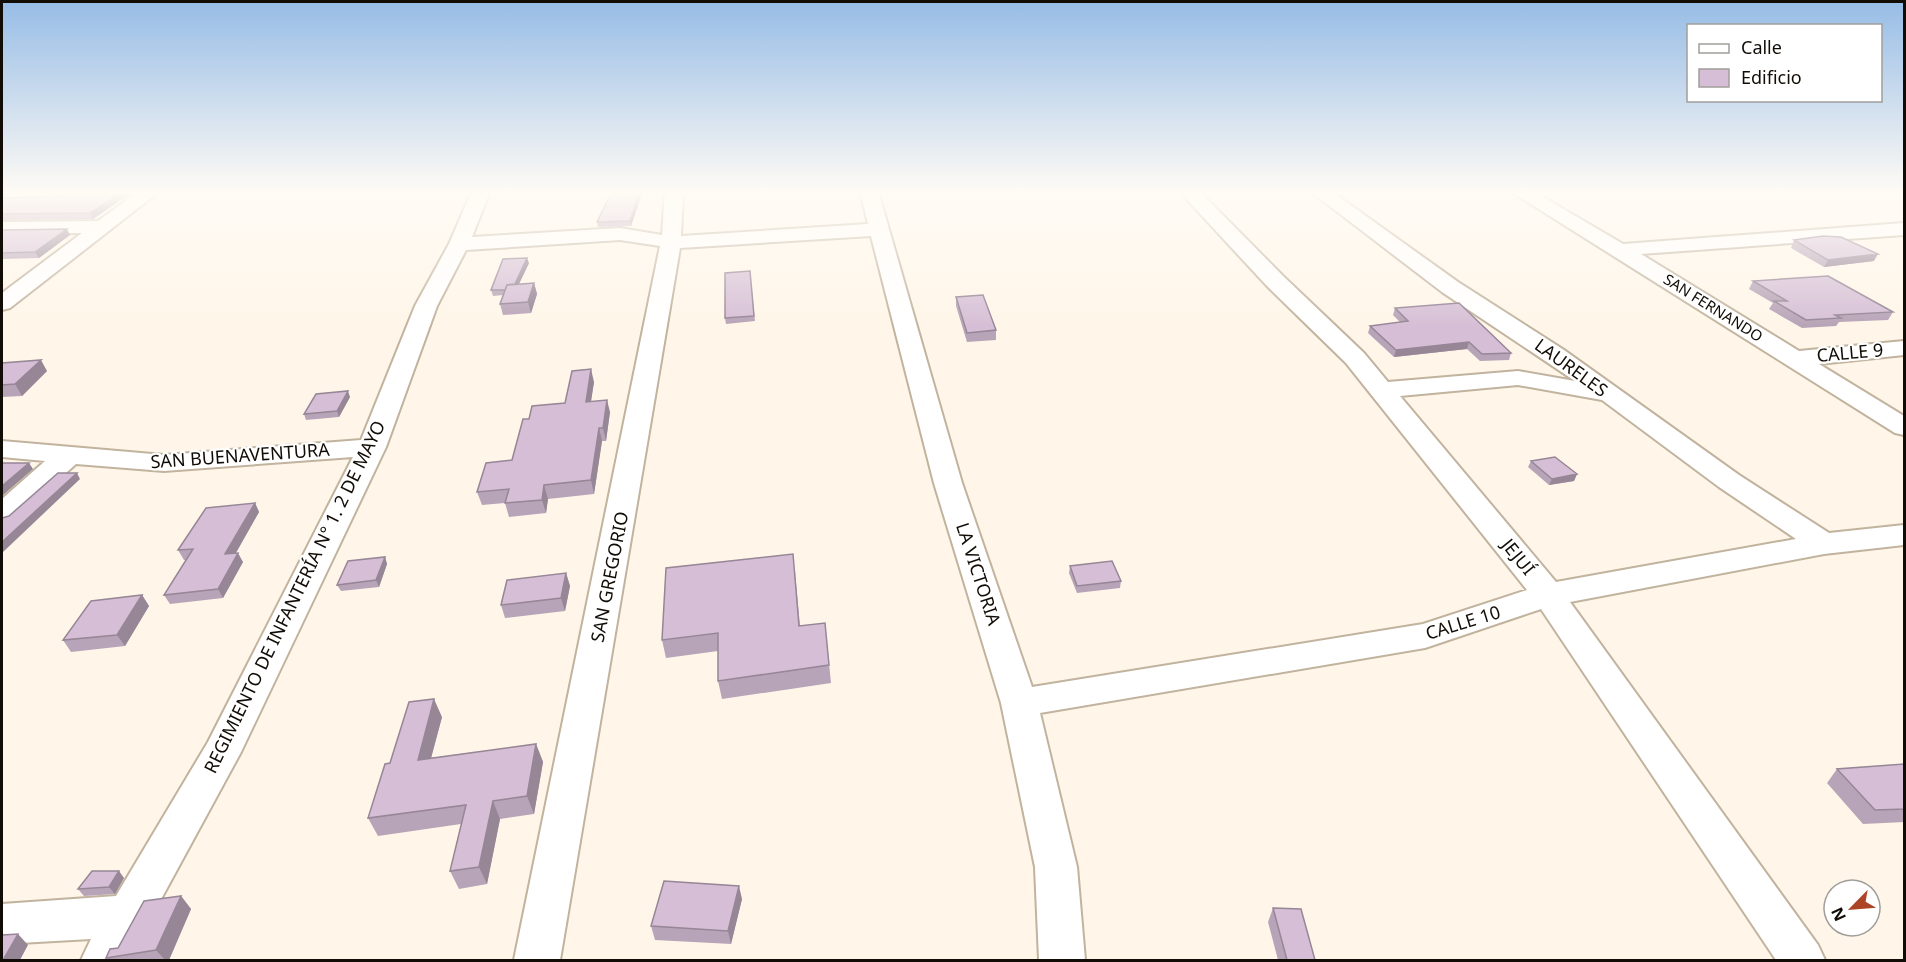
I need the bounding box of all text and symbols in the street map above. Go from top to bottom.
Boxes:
legend [1687,24,1882,102]
text: Calle [1741,35,1782,59]
text: Edificio [1741,65,1802,89]
street label: SAN FERNANDO [1660,269,1767,346]
street label: LAURELES [1530,333,1613,402]
street label: CALLE 9 [1816,337,1884,367]
street label: REGIMIENTO DE INFANTERÍA N° 1. 2 DE MAYO [198,416,390,777]
street label: SAN BUENAVENTURA [150,437,331,473]
street label: SAN GREGORIO [585,509,633,644]
street label: LA VICTORIA [951,519,1007,628]
street label: JEJUÍ [1496,532,1541,580]
street label: CALLE 10 [1422,599,1503,645]
north arrow [1822,878,1882,938]
text: N [1826,904,1851,925]

